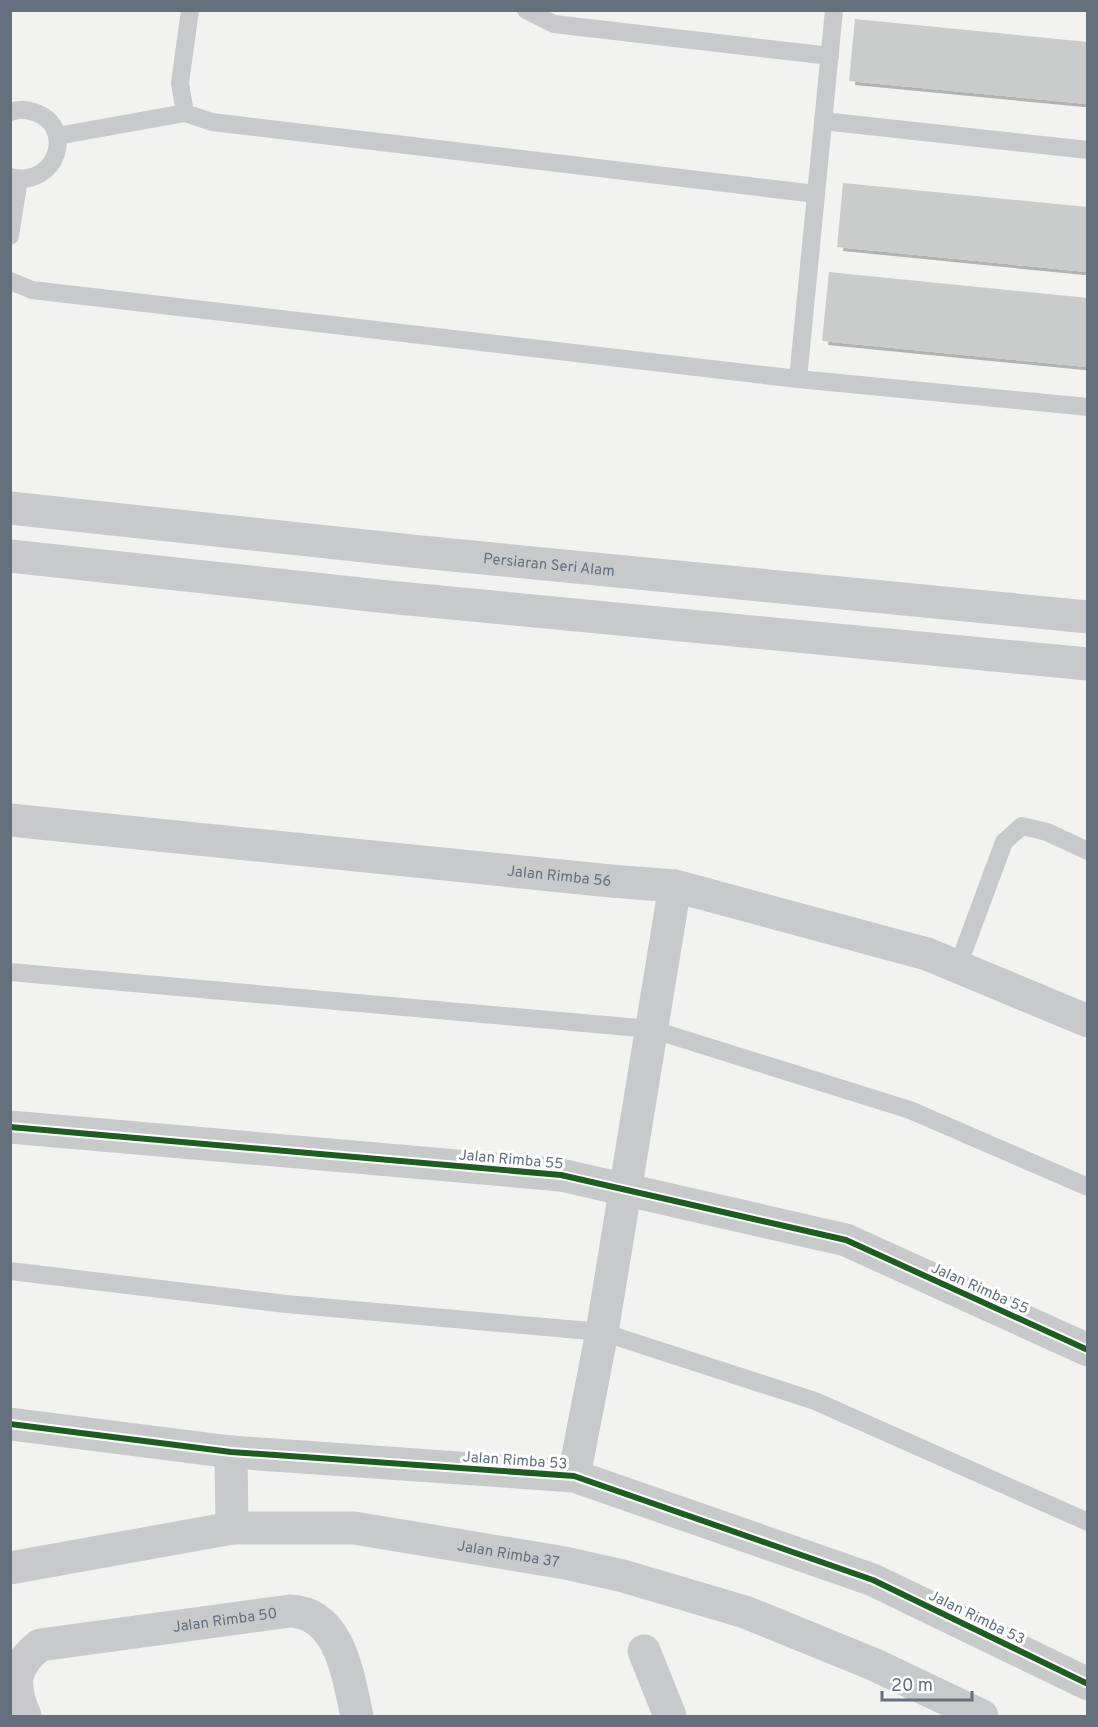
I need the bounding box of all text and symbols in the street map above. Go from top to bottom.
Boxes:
street label: Persiaran Seri Alam [482,550,616,582]
street label: Jalan Rimba 56 [506,862,612,892]
street label: Jalan Rimba 55 [458,1146,564,1175]
street label: Jalan Rimba 55 [927,1259,1031,1319]
street label: Jalan Rimba 53 [462,1448,568,1475]
street label: Jalan Rimba 37 [456,1537,561,1573]
street label: Jalan Rimba 53 [925,1587,1028,1650]
street label: Jalan Rimba 50 [171,1605,279,1638]
scale bar [882,1664,972,1702]
text: 20 m [891,1675,933,1698]

